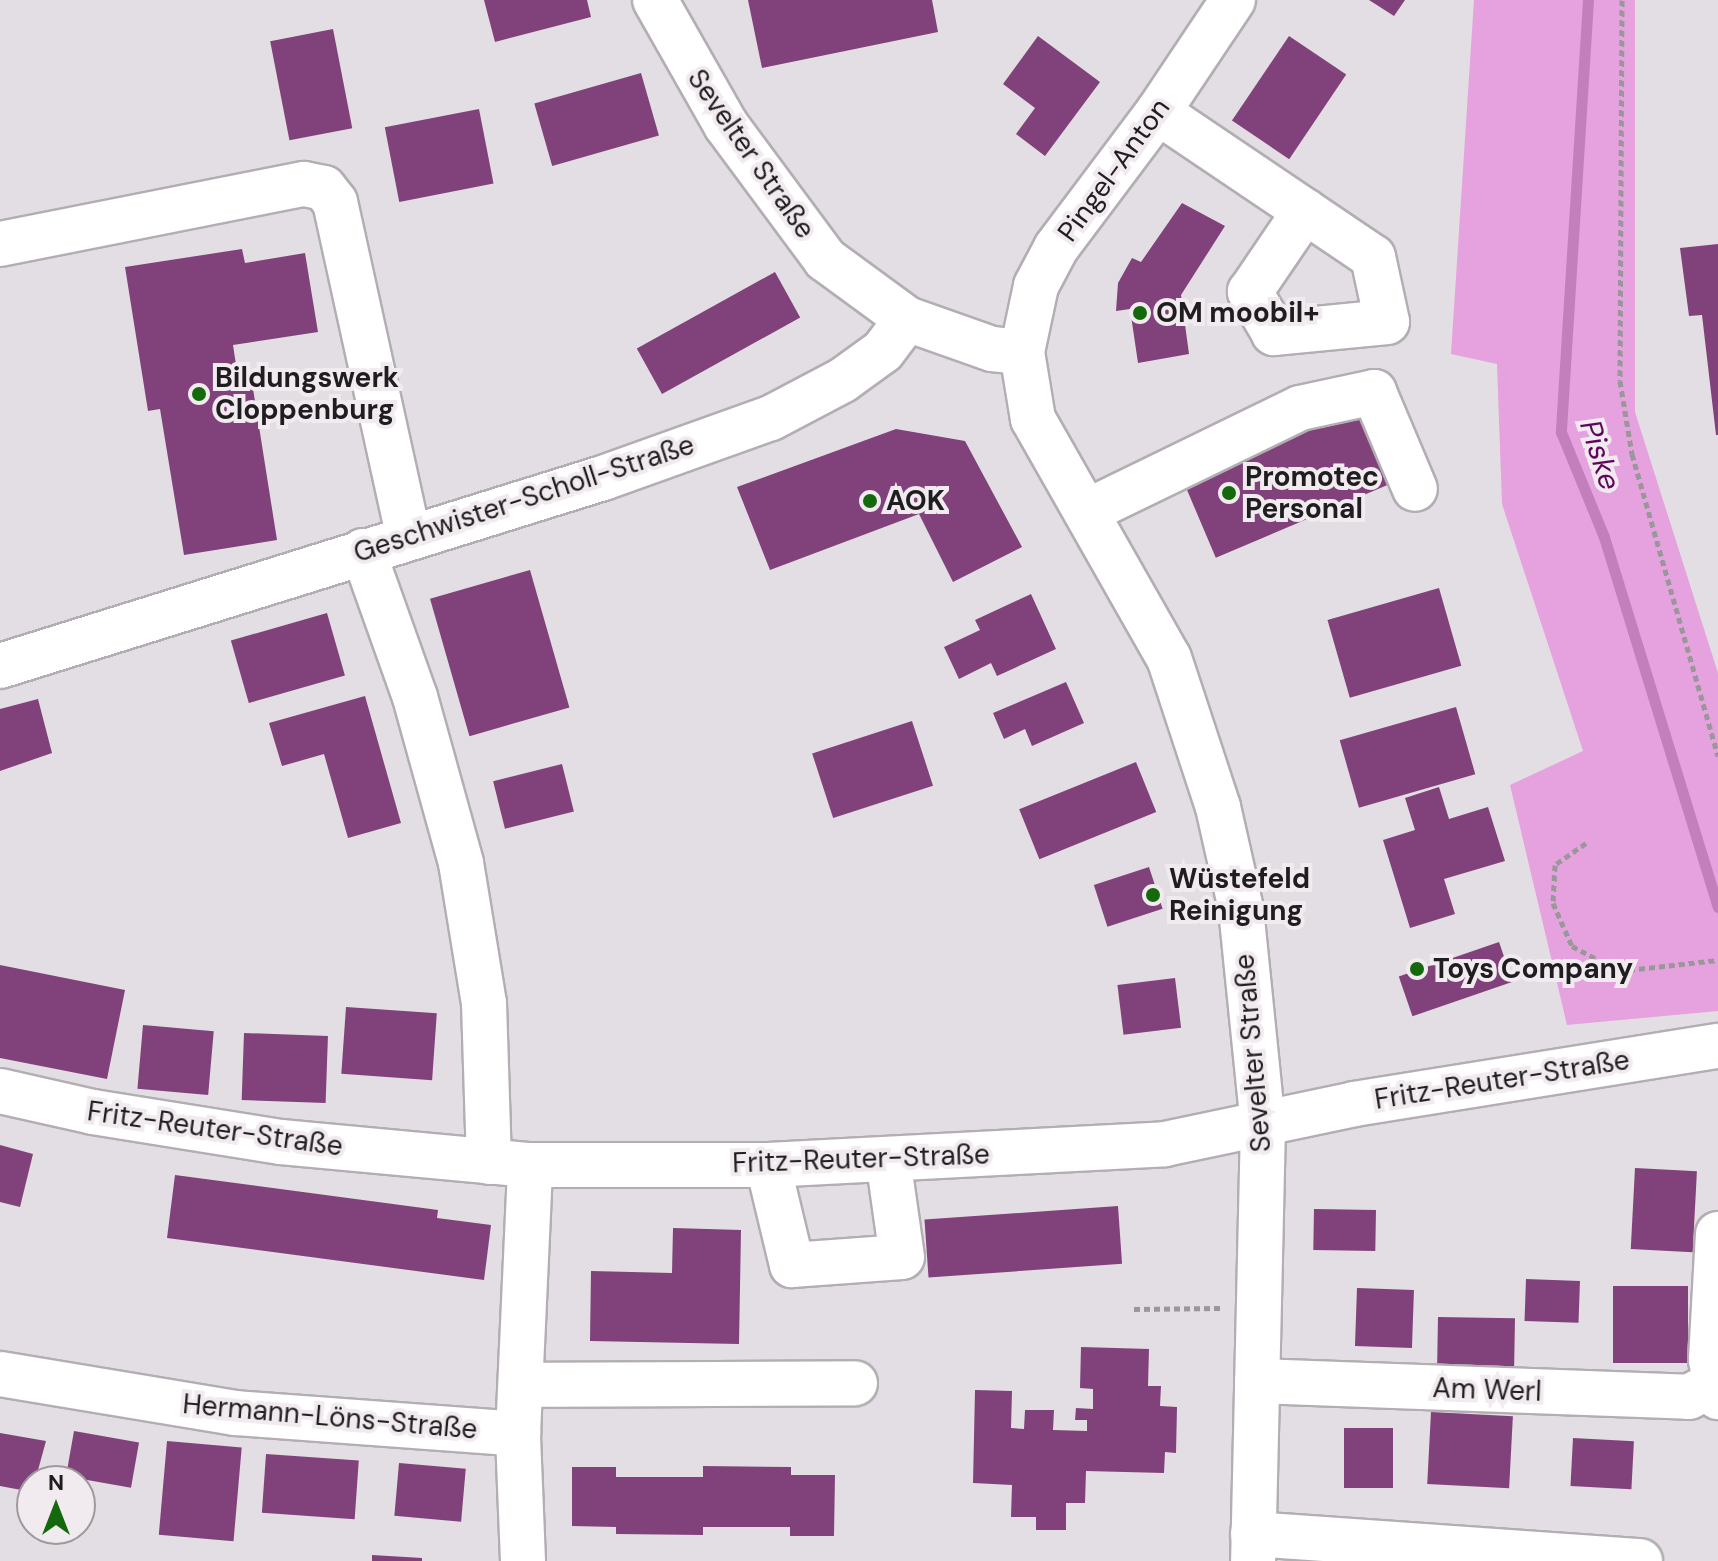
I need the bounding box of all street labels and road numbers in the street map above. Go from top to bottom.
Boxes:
street label: Sevelter Straße [680,63,822,245]
street label: Pingel-Anton [1051,92,1177,248]
street label: Geschwister-Scholl-Straße [349,428,699,570]
street label: Sevelter Straße [1228,952,1278,1154]
street label: Fritz-Reuter-Straße [1372,1043,1632,1117]
street label: Fritz-Reuter-Straße [85,1094,345,1164]
street label: Fritz-Reuter-Straße [732,1138,990,1180]
street label: Am Werl [1432,1371,1542,1409]
street label: Hermann-Löns-Straße [181,1387,479,1447]

